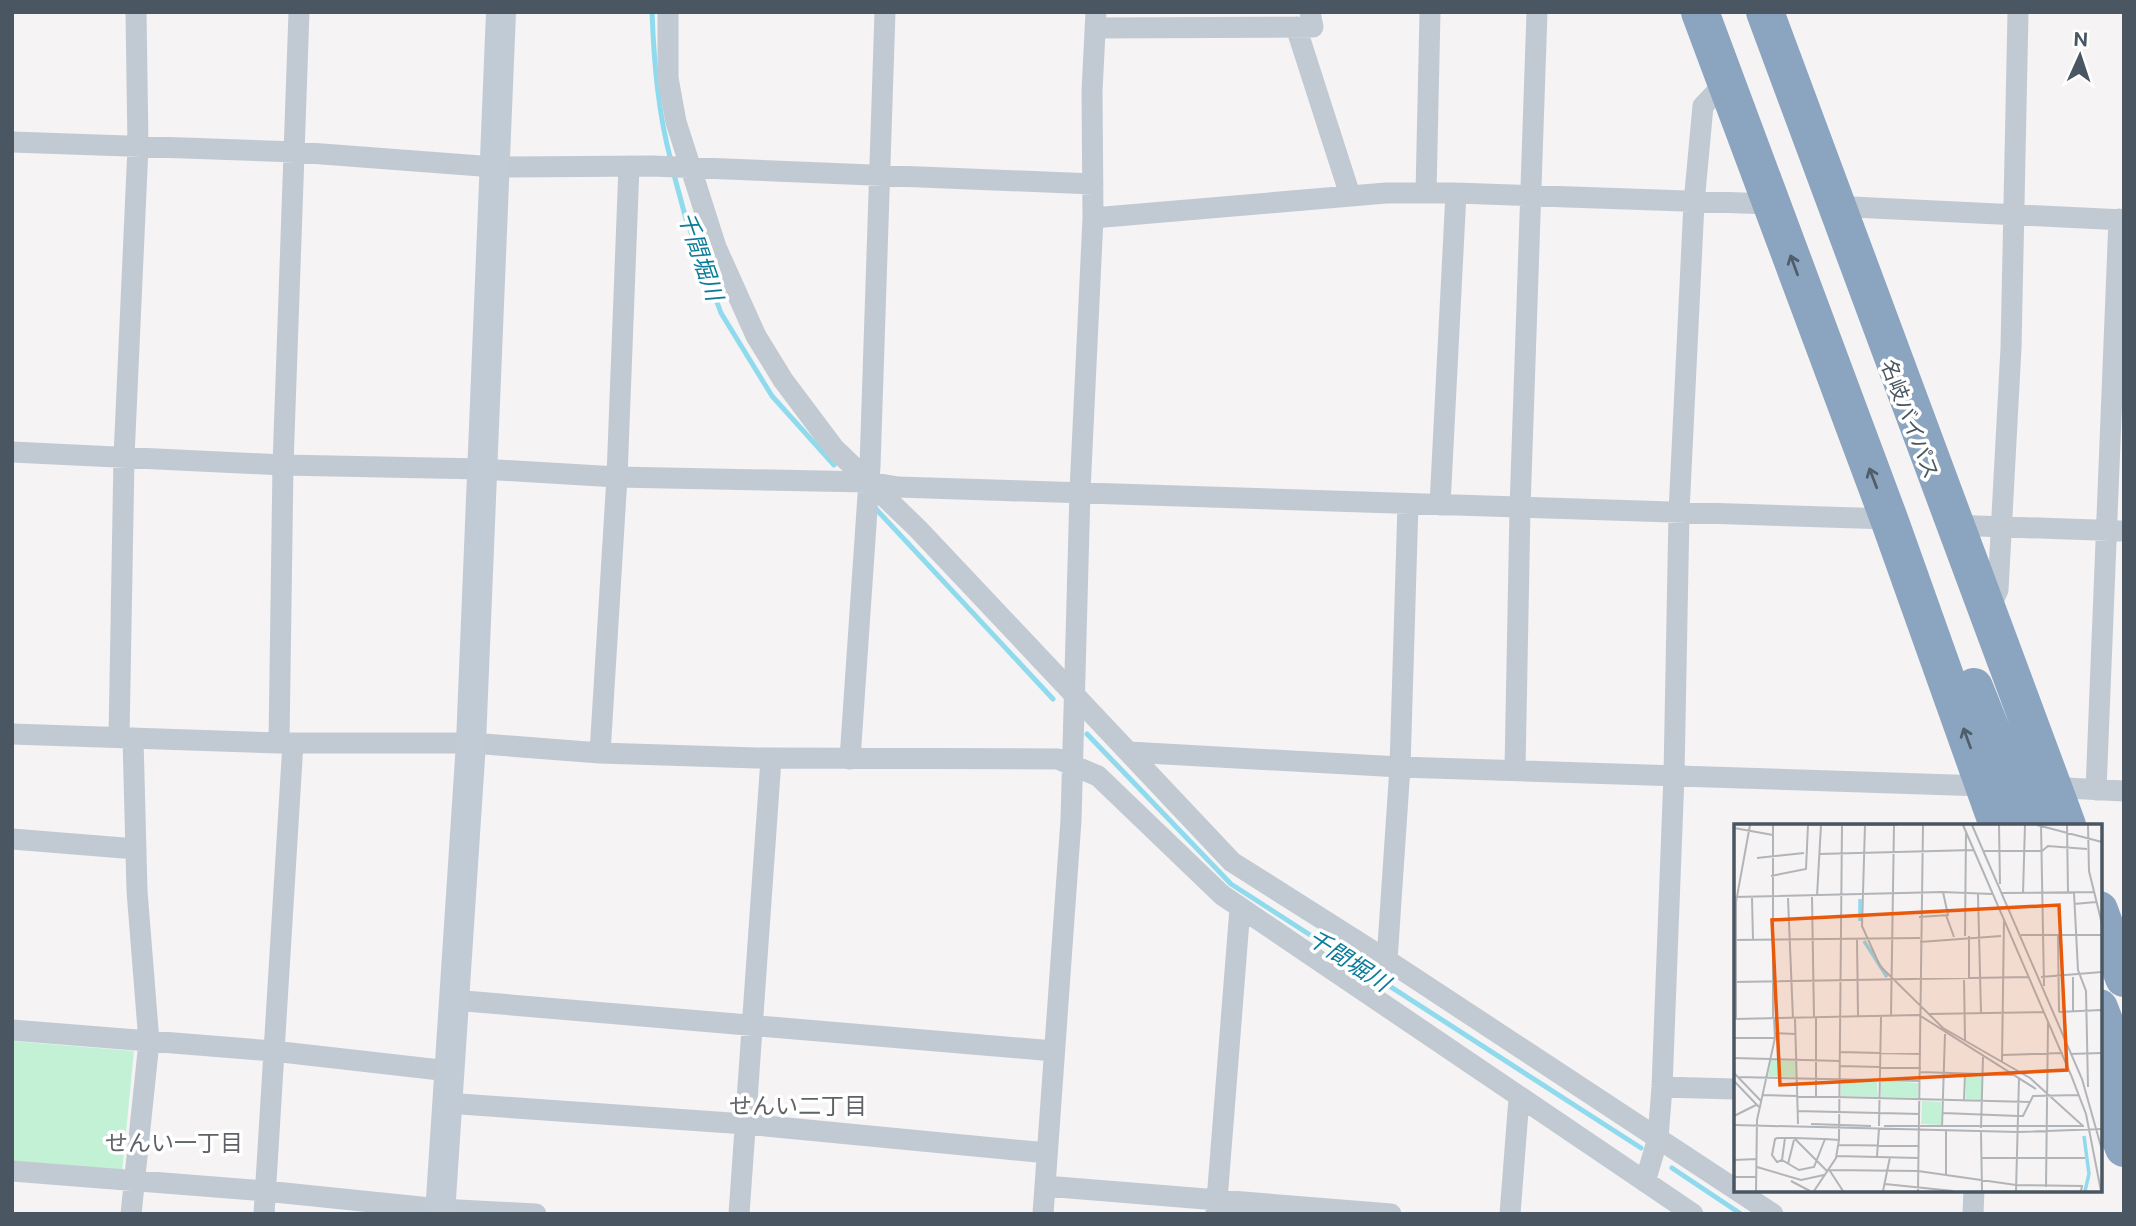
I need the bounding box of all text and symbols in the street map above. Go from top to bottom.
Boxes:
north arrow [2045,21,2115,91]
text: N [2073,28,2089,50]
water label: 千間堀川 [673,208,730,307]
one-way arrow [1786,254,1799,276]
street label: 名岐バイパス [1876,356,1944,482]
one-way arrow [1866,467,1878,489]
one-way arrow [1960,727,1973,749]
inset map [1734,824,2101,1191]
water label: 千間堀川 [1303,924,1397,998]
district label: せんい二丁目 [729,1092,867,1119]
district label: せんい一丁目 [105,1129,243,1156]

